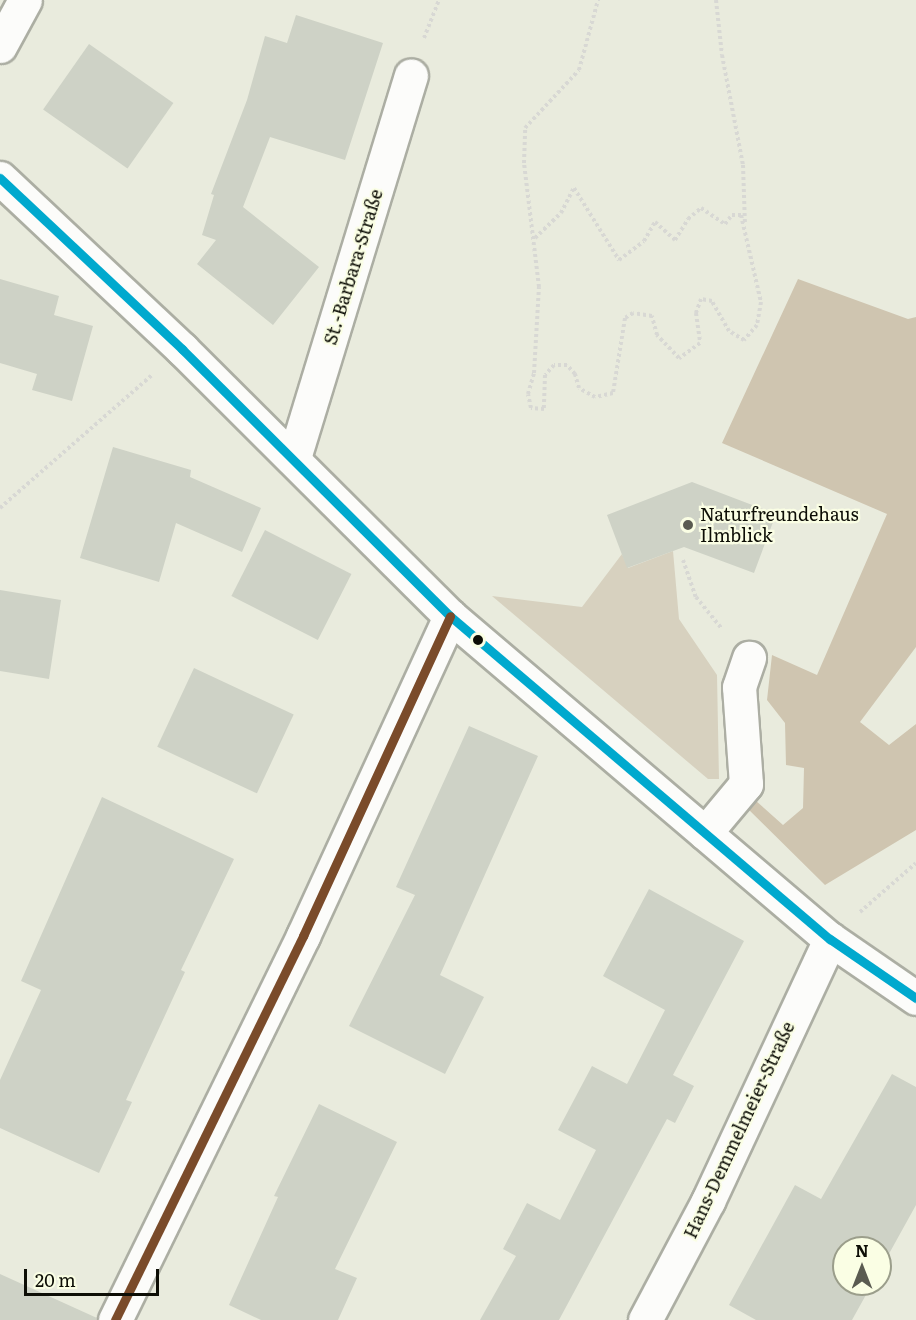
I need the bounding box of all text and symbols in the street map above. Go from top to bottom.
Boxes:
street label: St.-Barbara-Straße [319,187,387,347]
place label: Naturfreundehaus Ilmblick [700,504,859,546]
marker: Naturfreundehaus Ilmblick [681,518,695,532]
unlabelled marker [472,634,484,646]
street label: Hans-Demmelmeier-Straße [679,1018,799,1242]
north arrow [832,1236,892,1296]
text: N [855,1238,869,1262]
scale bar [27,1257,162,1295]
text: 20 m [35,1266,76,1293]

